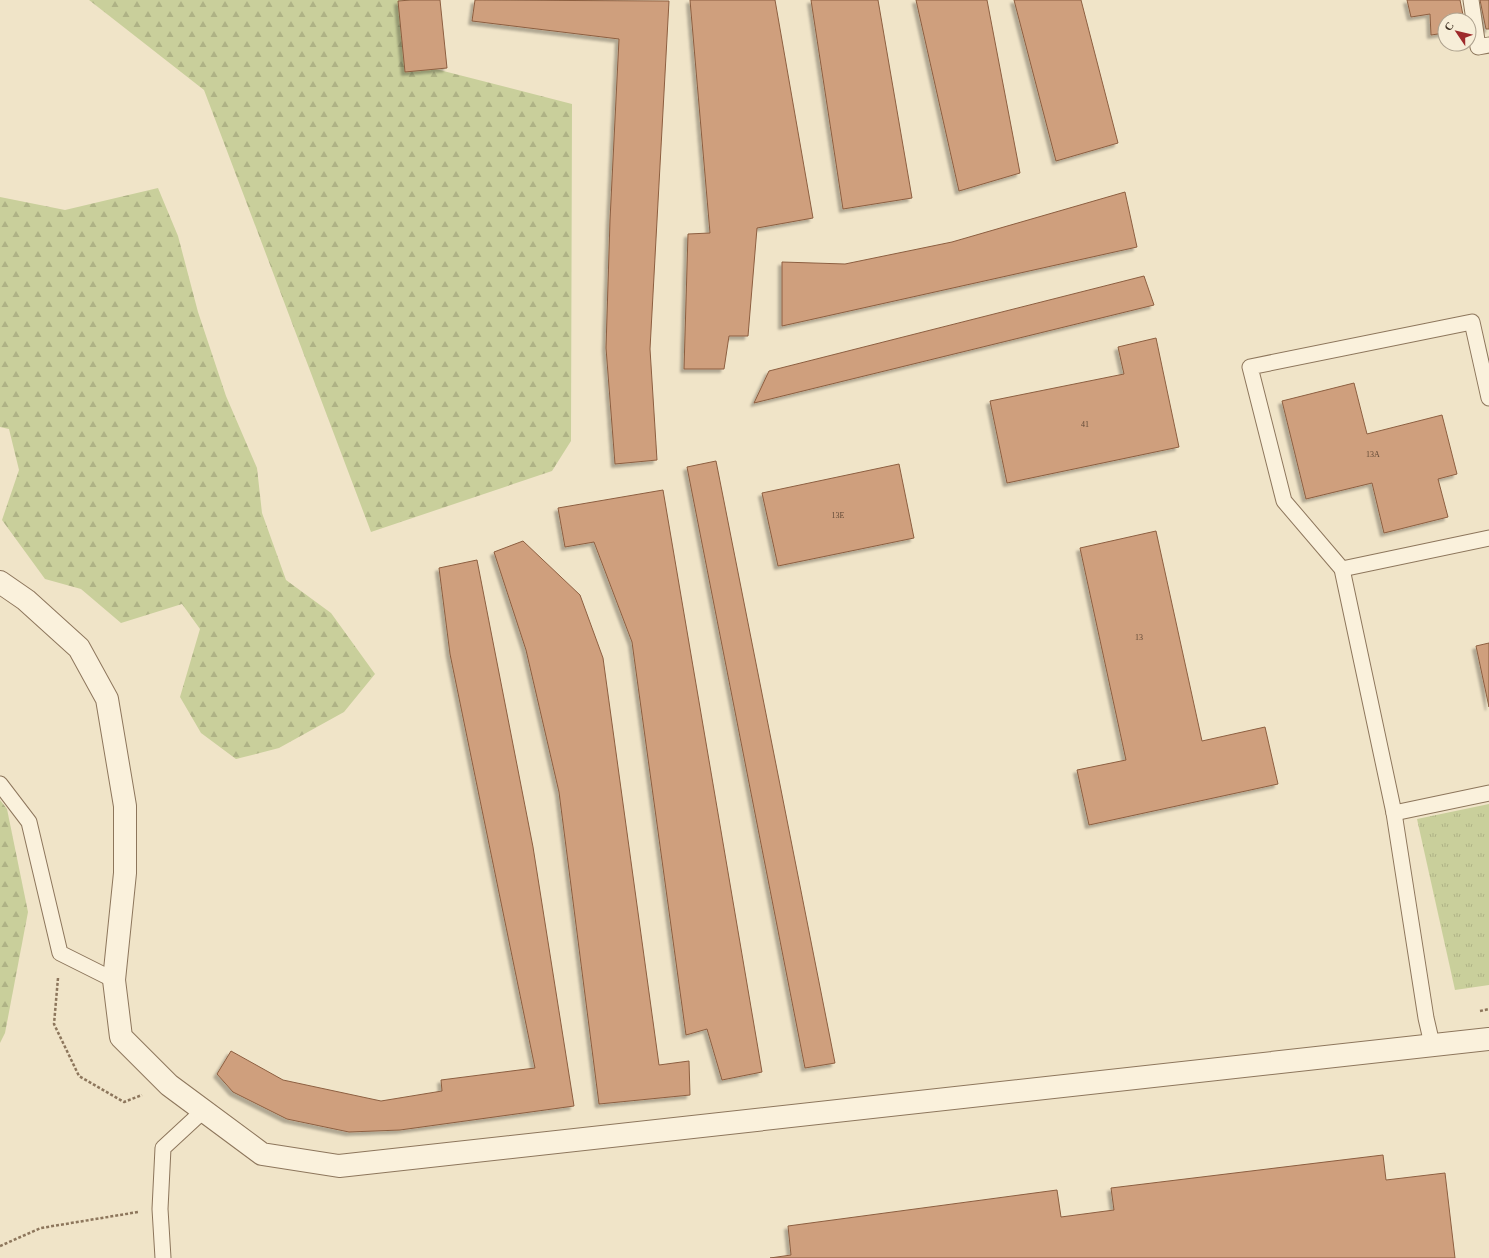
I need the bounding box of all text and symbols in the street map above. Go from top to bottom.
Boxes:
north arrow [1437,12,1477,52]
text: С [1442,20,1456,33]
house number: 41 [1081,420,1089,429]
house number: 13А [1366,450,1380,459]
house number: 13Е [832,511,845,520]
house number: 13 [1135,633,1143,642]

